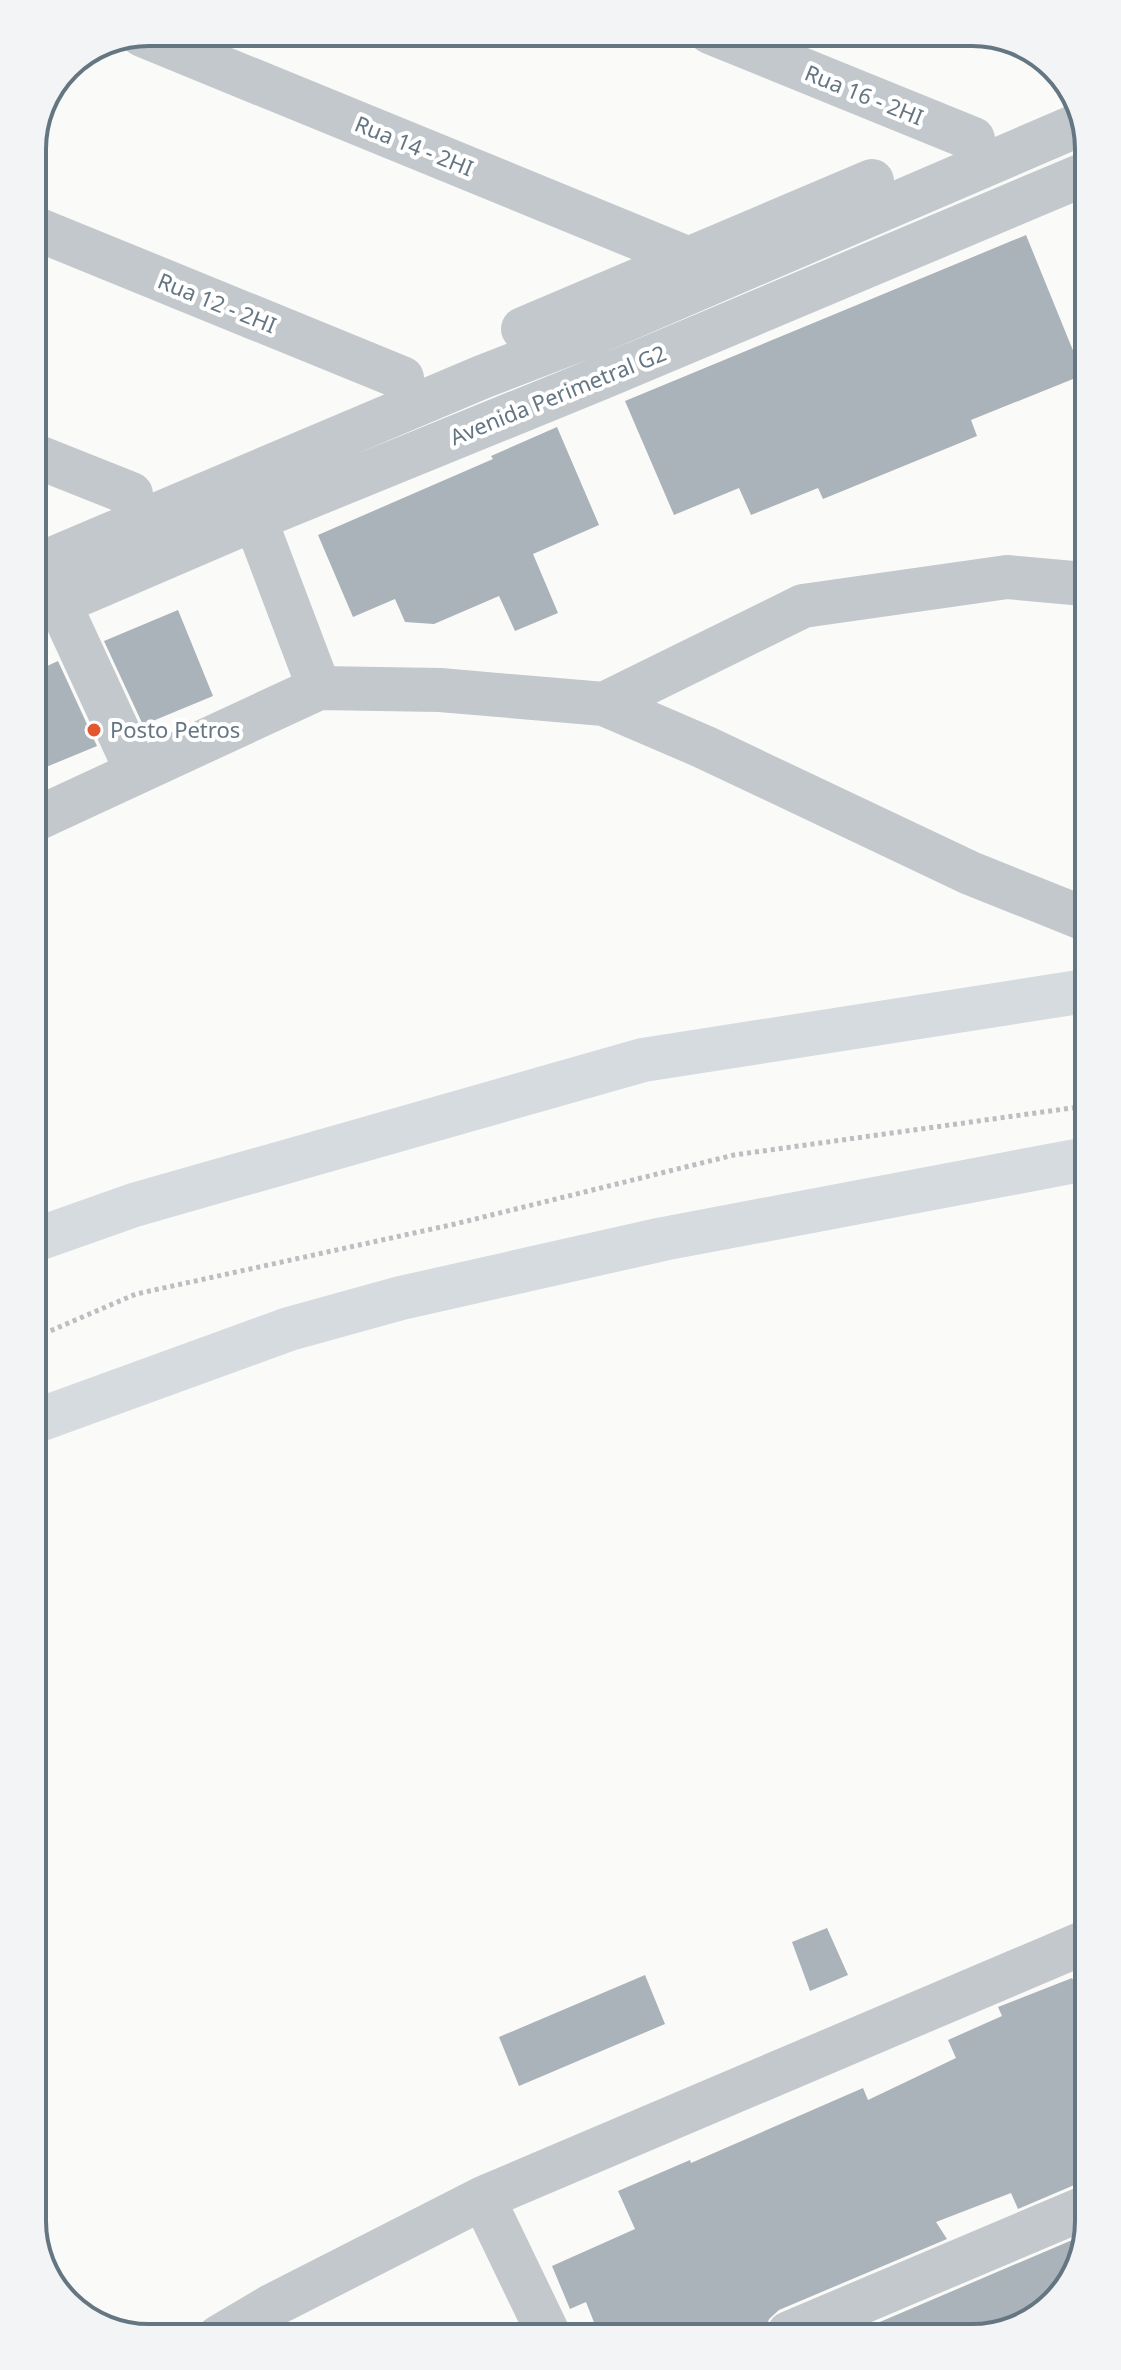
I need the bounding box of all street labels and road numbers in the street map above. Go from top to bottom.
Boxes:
street label: Rua 16 - 2HI [801,57,928,131]
street label: Rua 14 - 2HI [351,108,478,182]
street label: Rua 12 - 2HI [154,265,281,339]
street label: Avenida Perimetral G2 [445,337,670,451]

